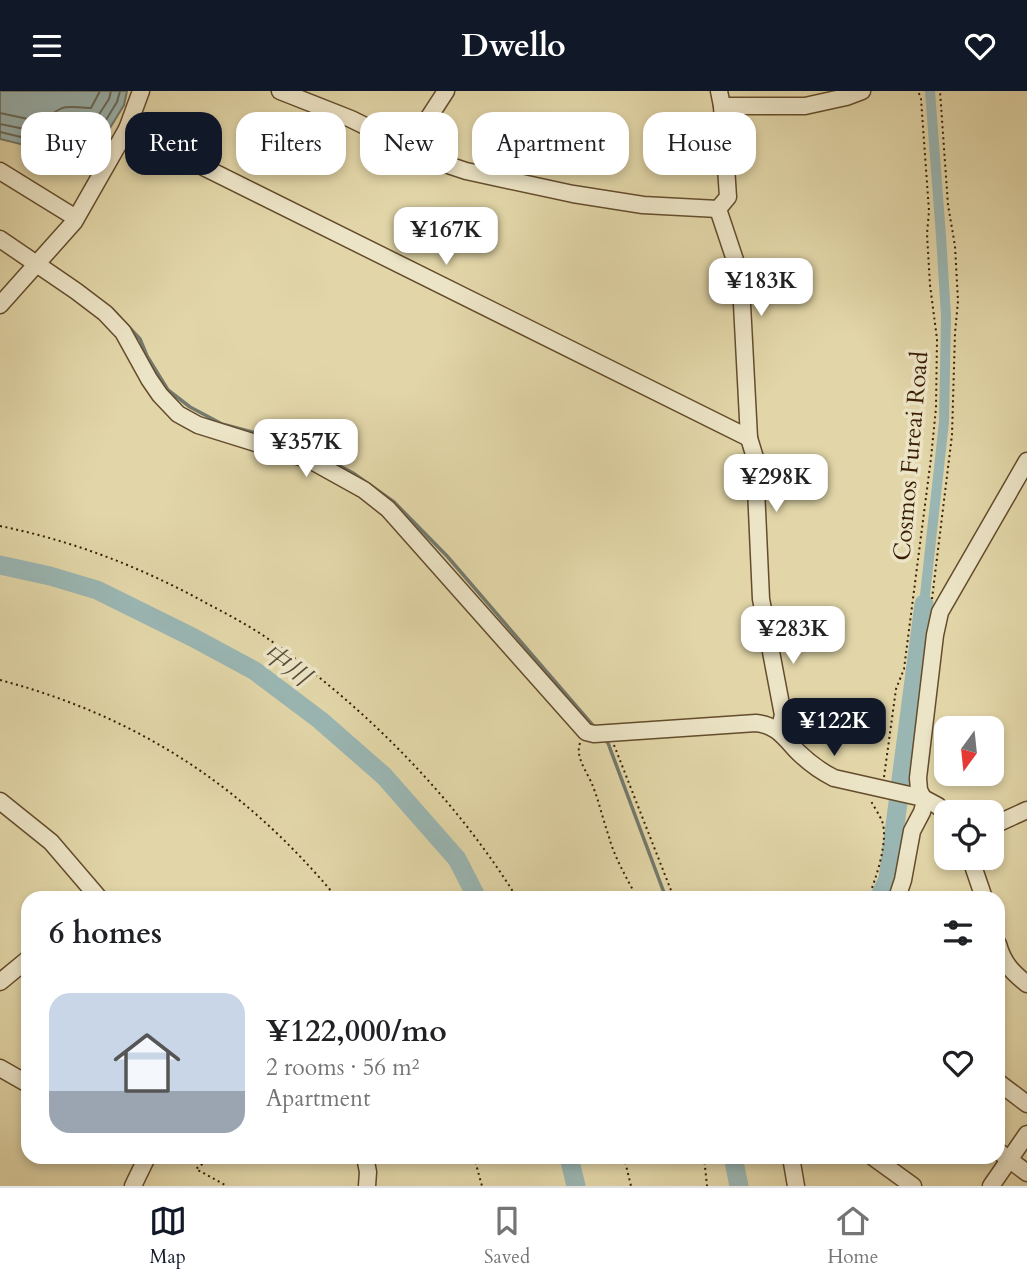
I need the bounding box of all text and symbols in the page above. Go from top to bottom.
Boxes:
text: Dwello [461,24,566,68]
icon: menu [28,27,66,65]
icon: heart [961,27,999,65]
chip: Buy [21,112,111,175]
chip: Rent [125,112,222,175]
chip: Filters [236,112,346,175]
chip: New [360,112,458,175]
chip: Apartment [472,112,629,175]
chip: House [643,112,756,175]
pin: ¥167K [397,207,495,267]
text: ¥167K [410,214,482,245]
pin: ¥183K [712,259,810,318]
text: ¥183K [725,265,797,296]
street label: Cosmos Fureai Road [885,350,937,562]
pin: ¥357K [257,419,355,479]
text: ¥357K [270,426,342,457]
pin: ¥298K [727,455,825,514]
text: ¥298K [740,461,812,492]
pin: ¥283K [744,607,842,666]
text: ¥283K [757,613,829,644]
water label: 中川 [255,636,320,696]
pin: ¥122K [785,699,883,758]
text: ¥122K [798,705,870,736]
north arrow [934,716,1004,786]
map controls [934,716,1004,870]
button: locate [934,800,1004,870]
text: 6 homes [49,913,162,954]
icon: filters [939,914,977,952]
text: ¥122,000/mo [266,1011,447,1052]
icon: home [105,1021,189,1105]
icon: heart [939,1044,977,1082]
text: 2 rooms · 56 m² [266,1052,419,1083]
text: Apartment [266,1083,370,1114]
tab: Map [149,1202,187,1270]
tab: Saved [484,1202,530,1270]
tab: Home [827,1202,878,1270]

